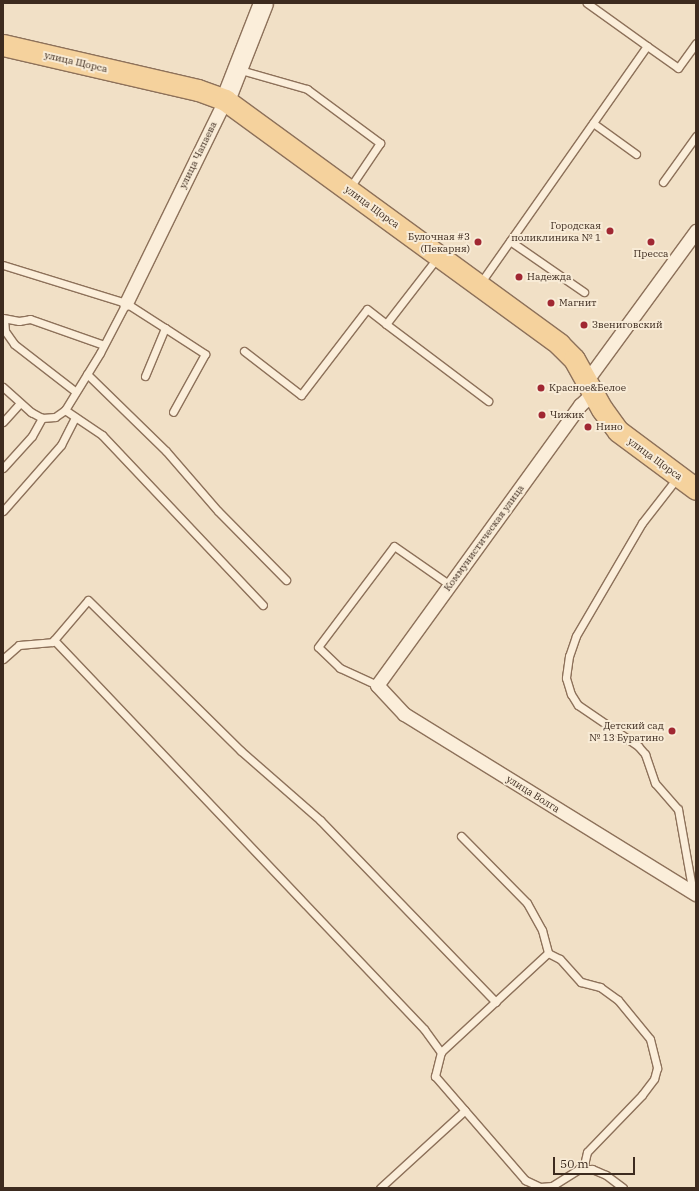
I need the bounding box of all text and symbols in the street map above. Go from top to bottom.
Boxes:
street label: улица Щорса [43,49,109,75]
street label: улица Чапаева [177,120,219,190]
street label: улица Щорса [342,183,402,231]
place label: Городская поликлиника № 1 [511,219,601,242]
marker: Городская поликлиника № 1 [604,225,616,237]
place label: Булочная #3 (Пекарня) [408,230,470,254]
marker: Булочная #3 (Пекарня) [473,237,483,247]
marker: Пресса [646,237,656,247]
place label: Пресса [633,248,669,260]
place label: Надежда [527,271,571,283]
marker: Надежда [514,272,524,282]
place label: Магнит [559,297,596,309]
marker: Магнит [546,298,556,308]
place label: Звениговский [592,319,663,331]
marker: Звениговский [579,320,589,330]
place label: Красное&Белое [549,382,626,394]
marker: Красное&Белое [536,383,546,393]
place label: Чижик [550,409,584,421]
marker: Чижик [537,410,547,420]
place label: Нино [596,421,623,433]
marker: Нино [583,422,593,432]
street label: улица Щорса [625,435,685,483]
street label: Коммунистическая улица [441,482,527,594]
place label: Детский сад № 13 Буратино [589,719,664,742]
marker: Детский сад № 13 Буратино [667,726,677,736]
street label: улица Волга [504,773,562,815]
scale bar [555,1149,637,1175]
text: 50 m [560,1156,589,1171]

